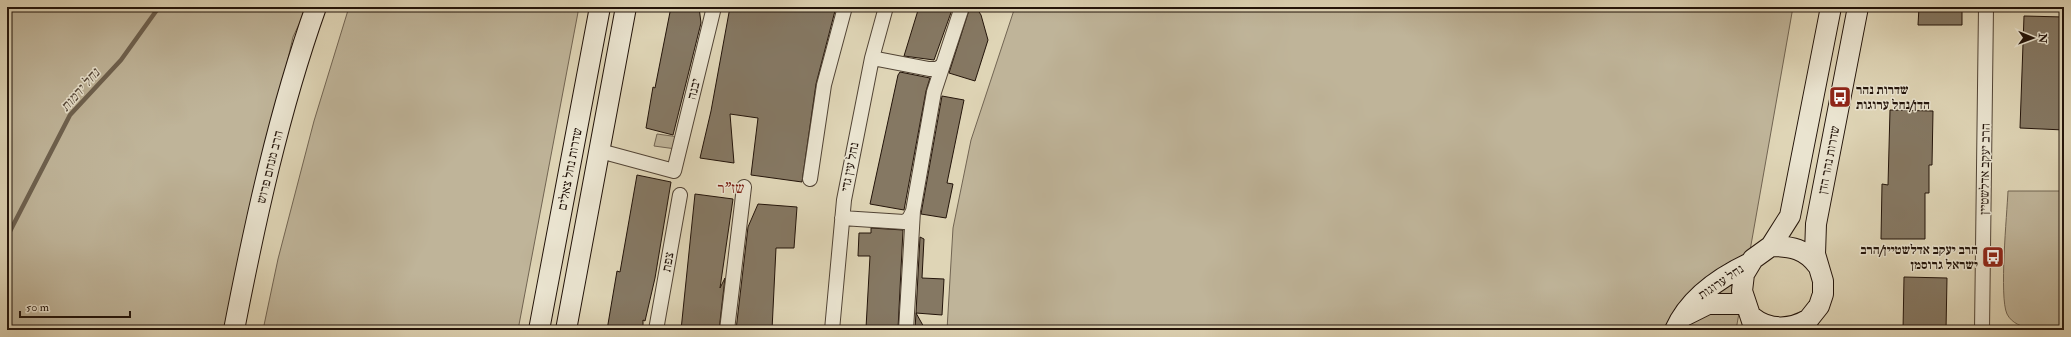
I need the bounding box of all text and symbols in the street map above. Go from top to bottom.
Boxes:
north arrow [2013,18,2053,58]
text: N [2036,32,2049,44]
water label: נחל ירמות [57,64,104,115]
street label: יבנה [684,76,704,101]
place label: שדרות נהר הדן/נחל ערוגות [1856,82,1930,113]
bus stop icon: שדרות נהר הדן/נחל ערוגות [1827,84,1853,110]
street label: הרב יעקב אדלשטיין [1976,123,1994,215]
street label: שדרות נהר הדן [1815,124,1843,196]
street label: שדרות נחל צאלים [554,126,586,212]
street label: הרב מנחם פרוש [253,129,287,205]
street label: נחל עין גדי [837,141,863,193]
district label: שז"ר [718,179,744,198]
place label: הרב יעקב אדלשטיין/הרב ישראל גרוסמן [1860,242,1978,273]
bus stop icon: הרב יעקב אדלשטיין/הרב ישראל גרוסמן [1980,244,2006,270]
street label: צפת [658,251,678,273]
street label: נחל ערוגות [1695,261,1747,303]
scale bar [20,293,130,319]
text: 50 m [26,300,50,315]

